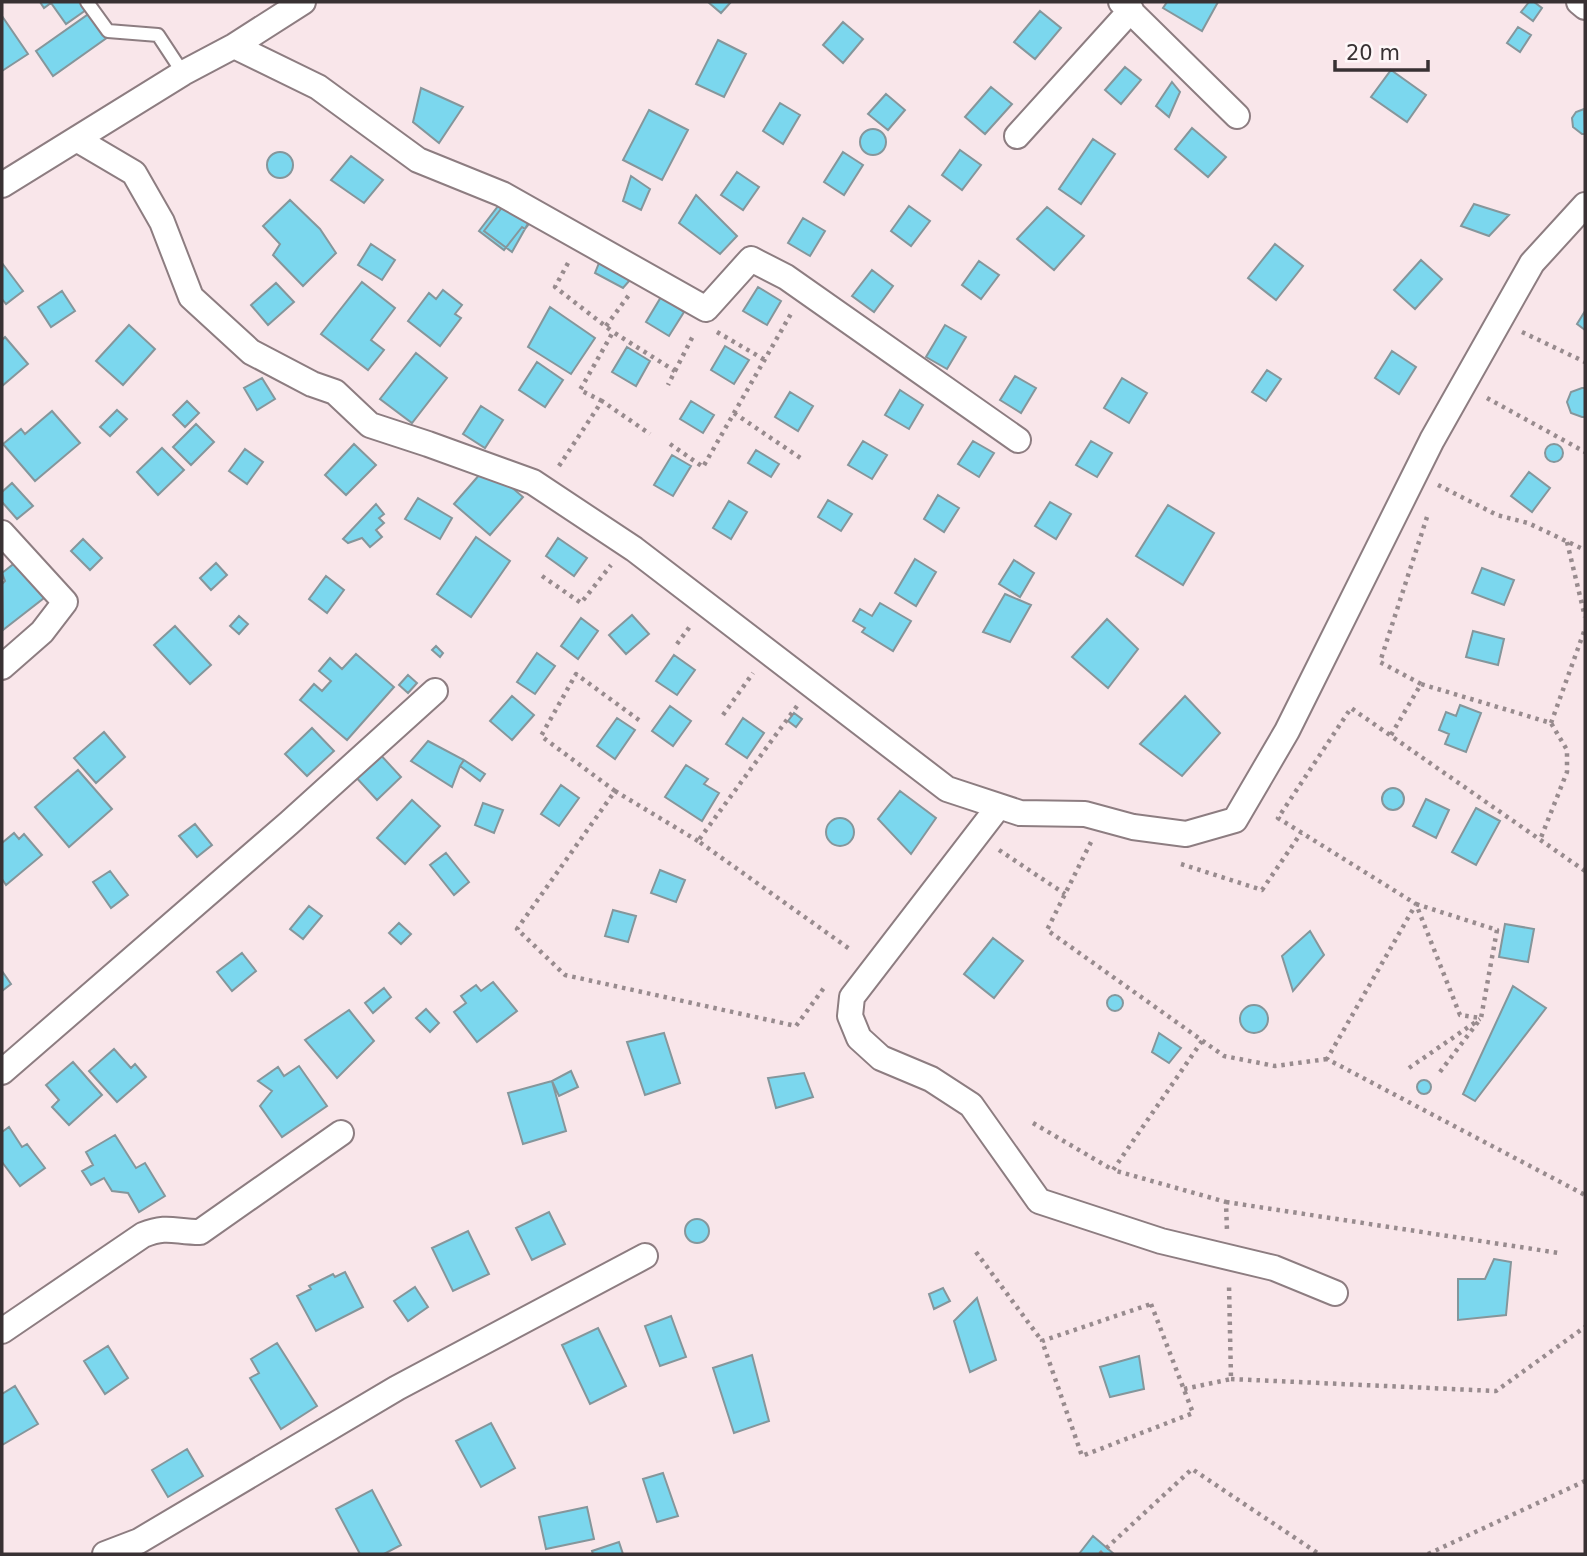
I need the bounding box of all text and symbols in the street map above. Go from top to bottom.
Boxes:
scale bar [1335,28,1428,72]
text: 20 m [1346,41,1400,65]

